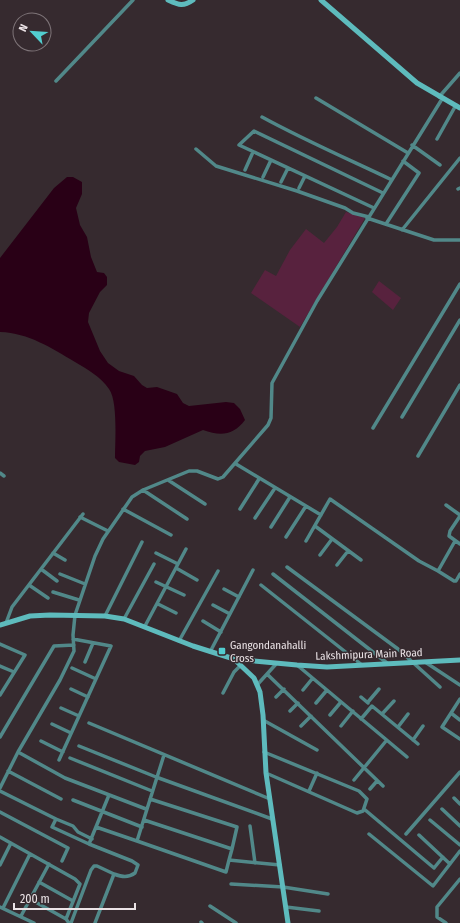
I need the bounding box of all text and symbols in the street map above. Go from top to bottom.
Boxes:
north arrow [12,12,52,52]
text: N [16,22,31,34]
place label: Gangondanahalli Cross [230,639,306,665]
marker: Gangondanahalli Cross [217,646,227,656]
street label: Lakshmipura Main Road [315,646,423,663]
scale bar [14,885,135,911]
text: 200 m [20,892,50,906]

